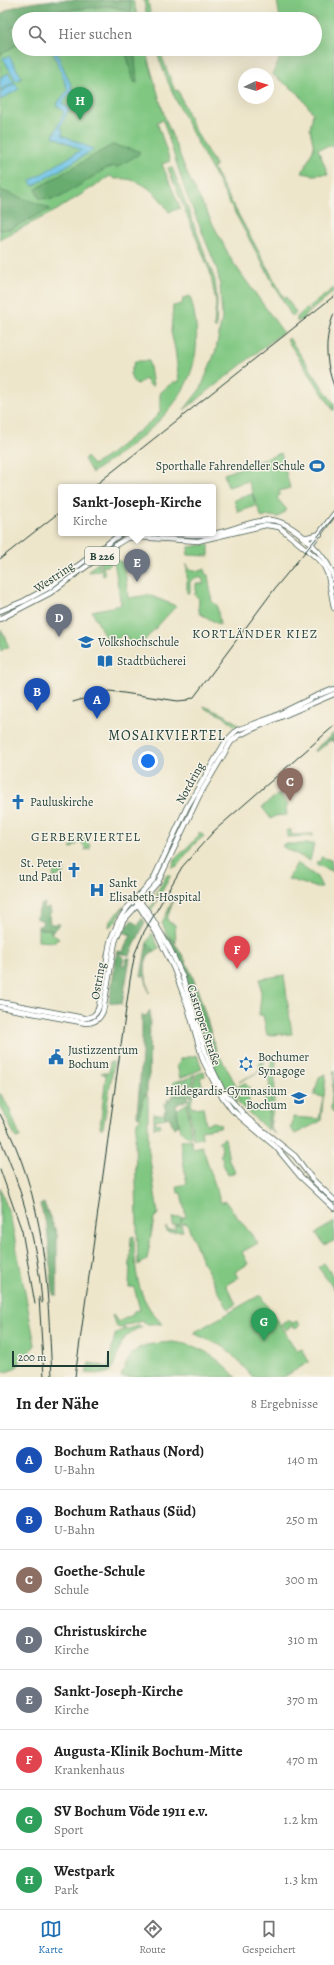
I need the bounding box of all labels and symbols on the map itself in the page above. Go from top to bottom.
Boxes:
north arrow [238,68,274,104]
pin: H [67,87,93,120]
sports icon: Sporthalle Fahrendeller Schule [308,457,326,475]
place label: Sporthalle Fahrendeller Schule [156,458,305,474]
road number: B 226 [85,547,119,565]
pin: E [124,549,150,582]
street label: Westring [30,558,77,597]
pin: D [46,604,72,637]
district label: KORTLÄNDER KIEZ [192,625,318,642]
school or university icon: Volkshochschule [77,633,95,651]
place label: Volkshochschule [97,634,179,650]
library icon: Stadtbücherei [96,652,114,670]
place label: Stadtbücherei [117,653,186,669]
pin: B [24,678,50,711]
pin: A [84,686,110,719]
district label: MOSAIKVIERTEL [108,726,226,745]
your location [138,751,158,771]
street label: Nordring [172,759,208,807]
pin: C [277,768,303,801]
church icon: Pauluskirche [9,793,27,811]
place label: Pauluskirche [30,794,93,810]
district label: GERBERVIERTEL [31,828,141,845]
place label: St. Peter und Paul [19,855,62,885]
church icon: St. Peter und Paul [65,861,83,879]
place label: Sankt Elisabeth-Hospital [109,875,201,905]
hospital icon: Sankt Elisabeth-Hospital [88,881,106,899]
pin: F [224,936,250,969]
street label: Ostring [87,961,109,1001]
street label: Castroper Straße [183,983,225,1067]
place label: Justizzentrum Bochum [68,1042,138,1072]
public building icon: Justizzentrum Bochum [47,1048,65,1066]
place label: Bochumer Synagoge [258,1049,309,1079]
synagogue icon: Bochumer Synagoge [237,1055,255,1073]
place label: Hildegardis-Gymnasium Bochum [165,1083,287,1113]
school or university icon: Hildegardis-Gymnasium Bochum [290,1089,308,1107]
pin: G [251,1308,277,1341]
scale bar [12,1349,109,1368]

